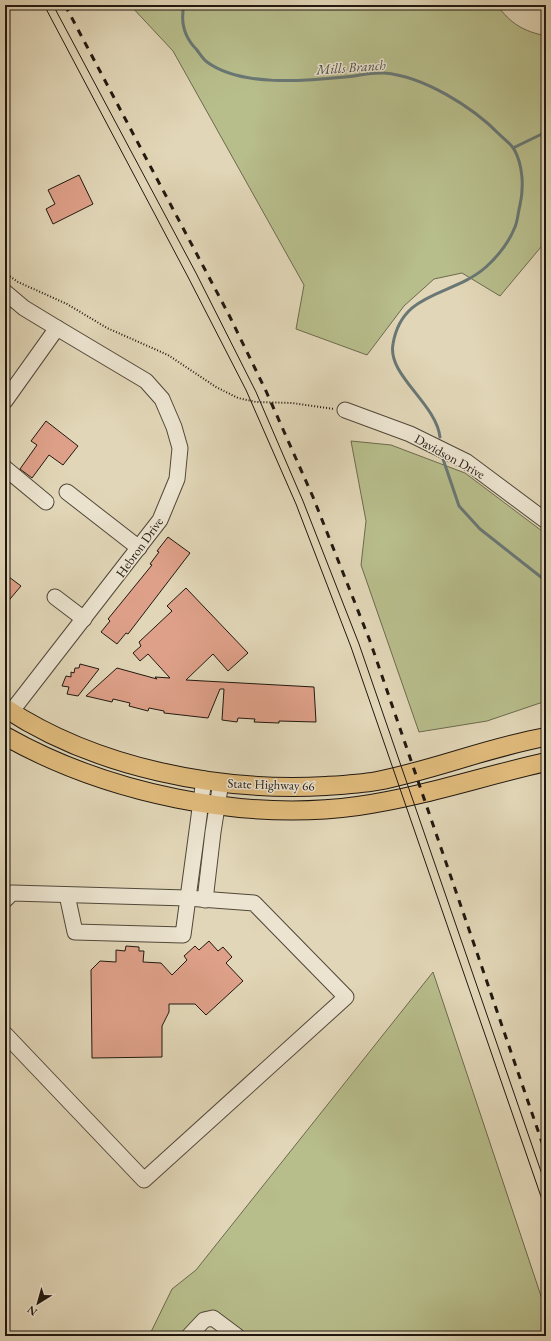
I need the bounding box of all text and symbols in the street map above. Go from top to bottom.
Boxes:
water label: Mills Branch [315,56,387,78]
street label: Davidson Drive [411,430,488,483]
street label: Hebron Drive [112,514,167,581]
street label: State Highway 66 [227,774,315,795]
north arrow [18,1283,58,1323]
text: N [24,1303,40,1319]

